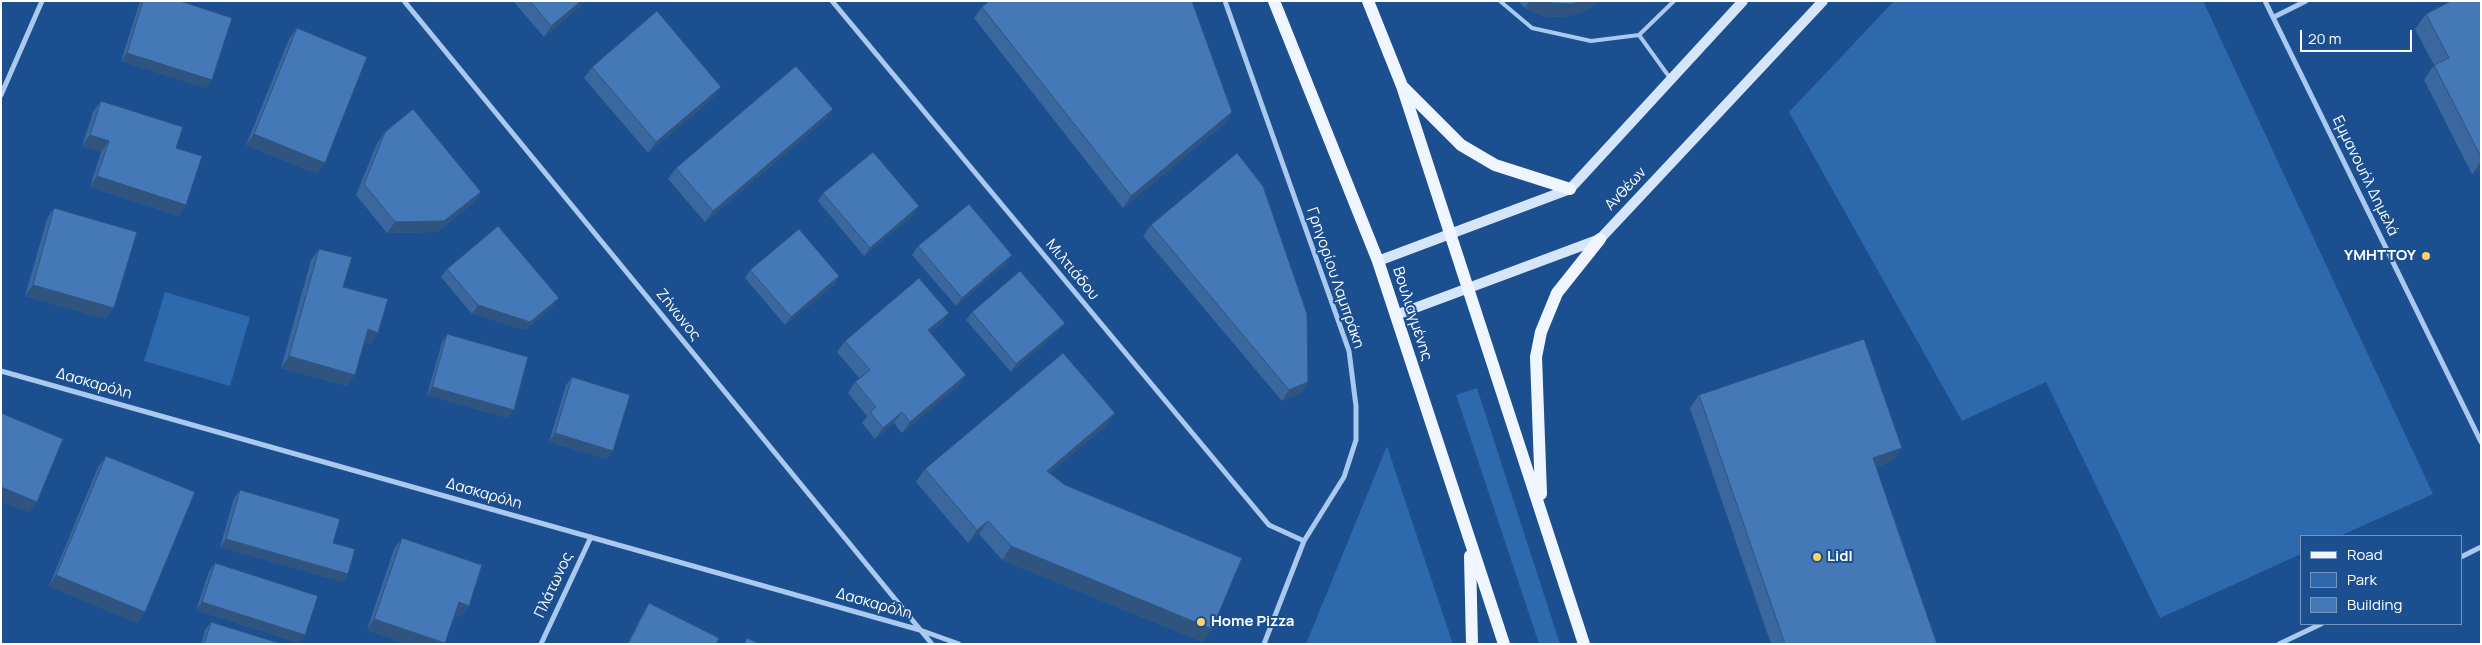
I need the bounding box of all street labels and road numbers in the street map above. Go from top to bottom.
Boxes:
street label: Εμμανουήλ Δημελά [2328,113,2402,239]
street label: Ανθέων [1601,164,1651,214]
street label: Γρηγορίου Λαμπράκη [1302,205,1368,351]
street label: Μιλτιάδου [1041,236,1103,304]
street label: Βουλιαγμένης [1388,265,1436,363]
street label: Ζήνωνος [652,286,704,344]
street label: Δασκαρόλη [54,365,134,403]
street label: Δασκαρόλη [444,475,524,513]
street label: Πλάτωνος [531,549,577,621]
street label: Δασκαρόλη [834,585,914,623]

